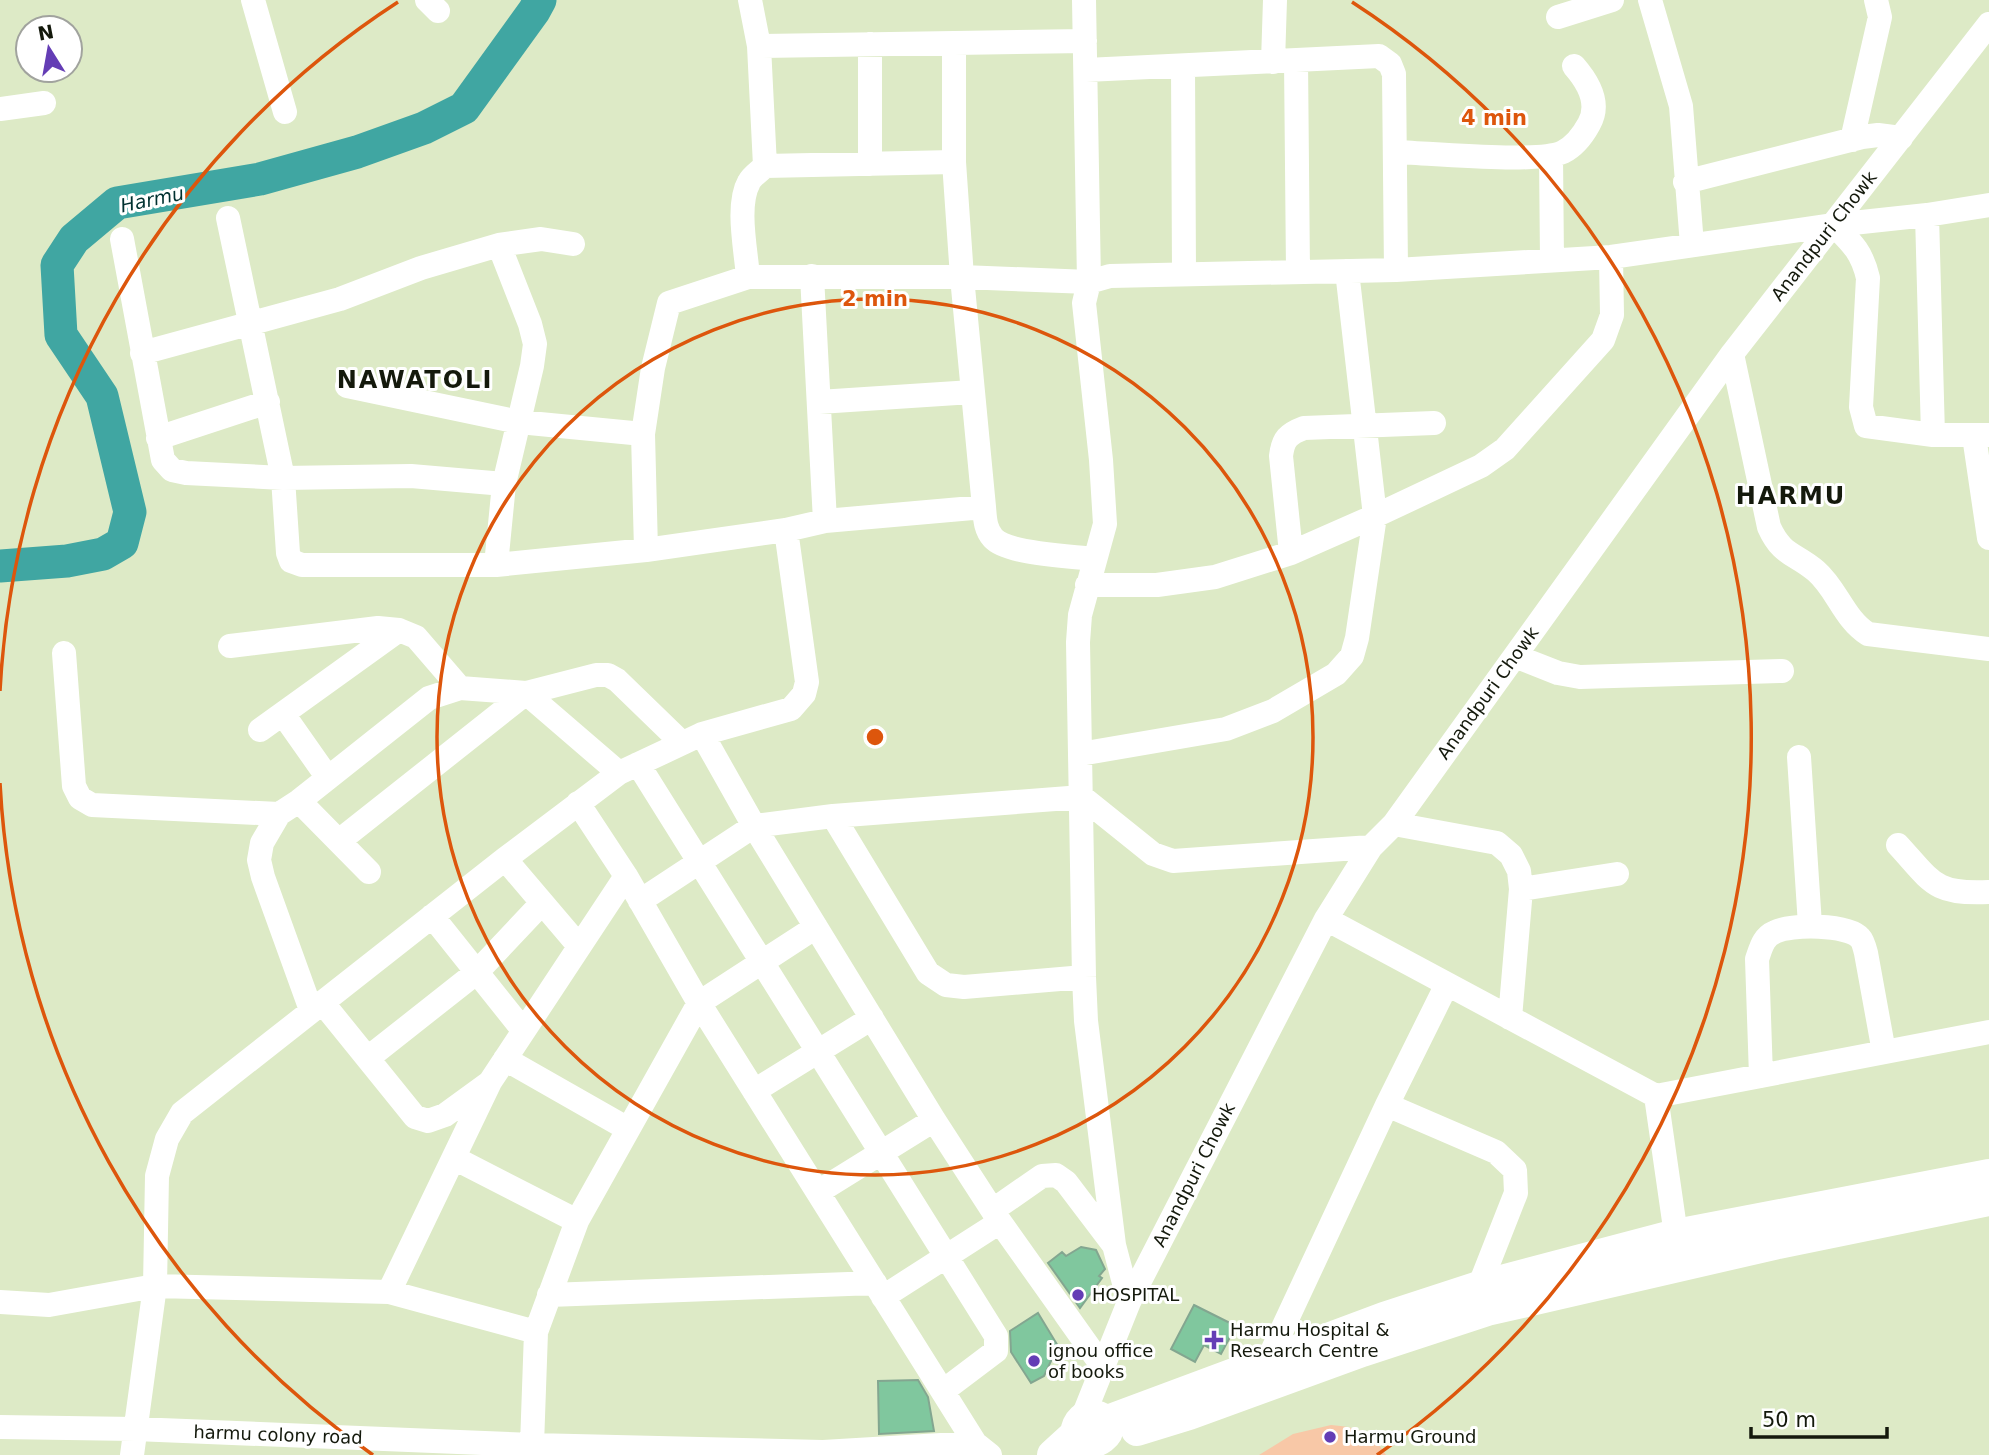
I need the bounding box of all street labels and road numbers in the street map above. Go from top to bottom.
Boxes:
street label: Anandpuri Chowk [1766,166,1881,305]
street label: Anandpuri Chowk [1432,622,1543,763]
street label: Anandpuri Chowk [1148,1099,1239,1250]
street label: harmu colony road [193,1421,363,1448]

